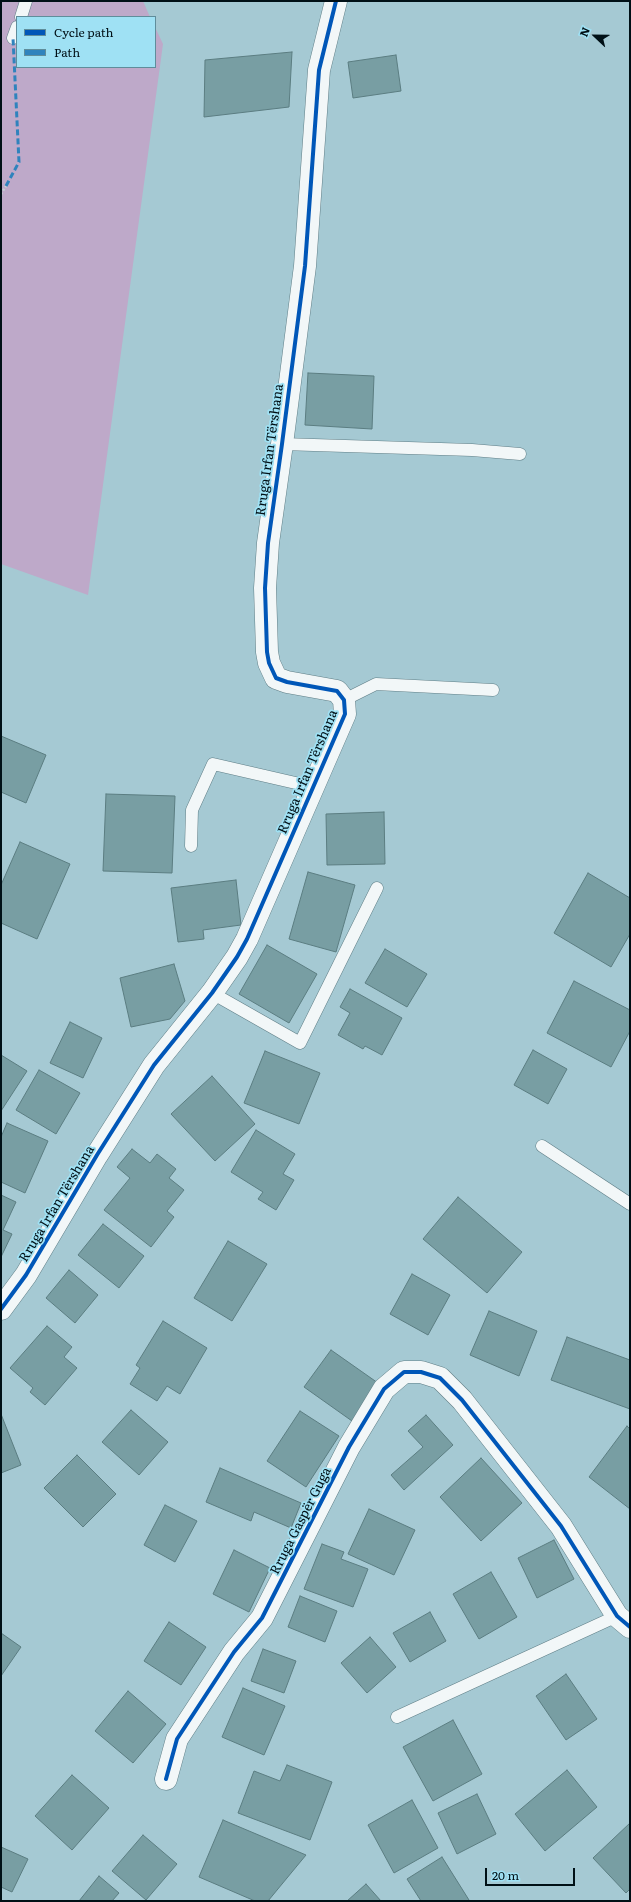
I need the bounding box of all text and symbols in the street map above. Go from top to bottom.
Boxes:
legend [16,16,156,68]
north arrow [575,16,615,56]
text: Cycle path [54,23,114,41]
text: N [575,24,593,39]
text: Path [54,43,80,61]
street label: Rruga Irfan Tërshana [253,383,287,517]
street label: Rruga Irfan Tërshana [275,708,341,836]
street label: Rruga Irfan Tërshana [16,1143,98,1265]
street label: Rruga Gaspër Guga [267,1465,335,1577]
scale bar [487,1860,577,1886]
text: 20 m [492,1866,519,1884]

